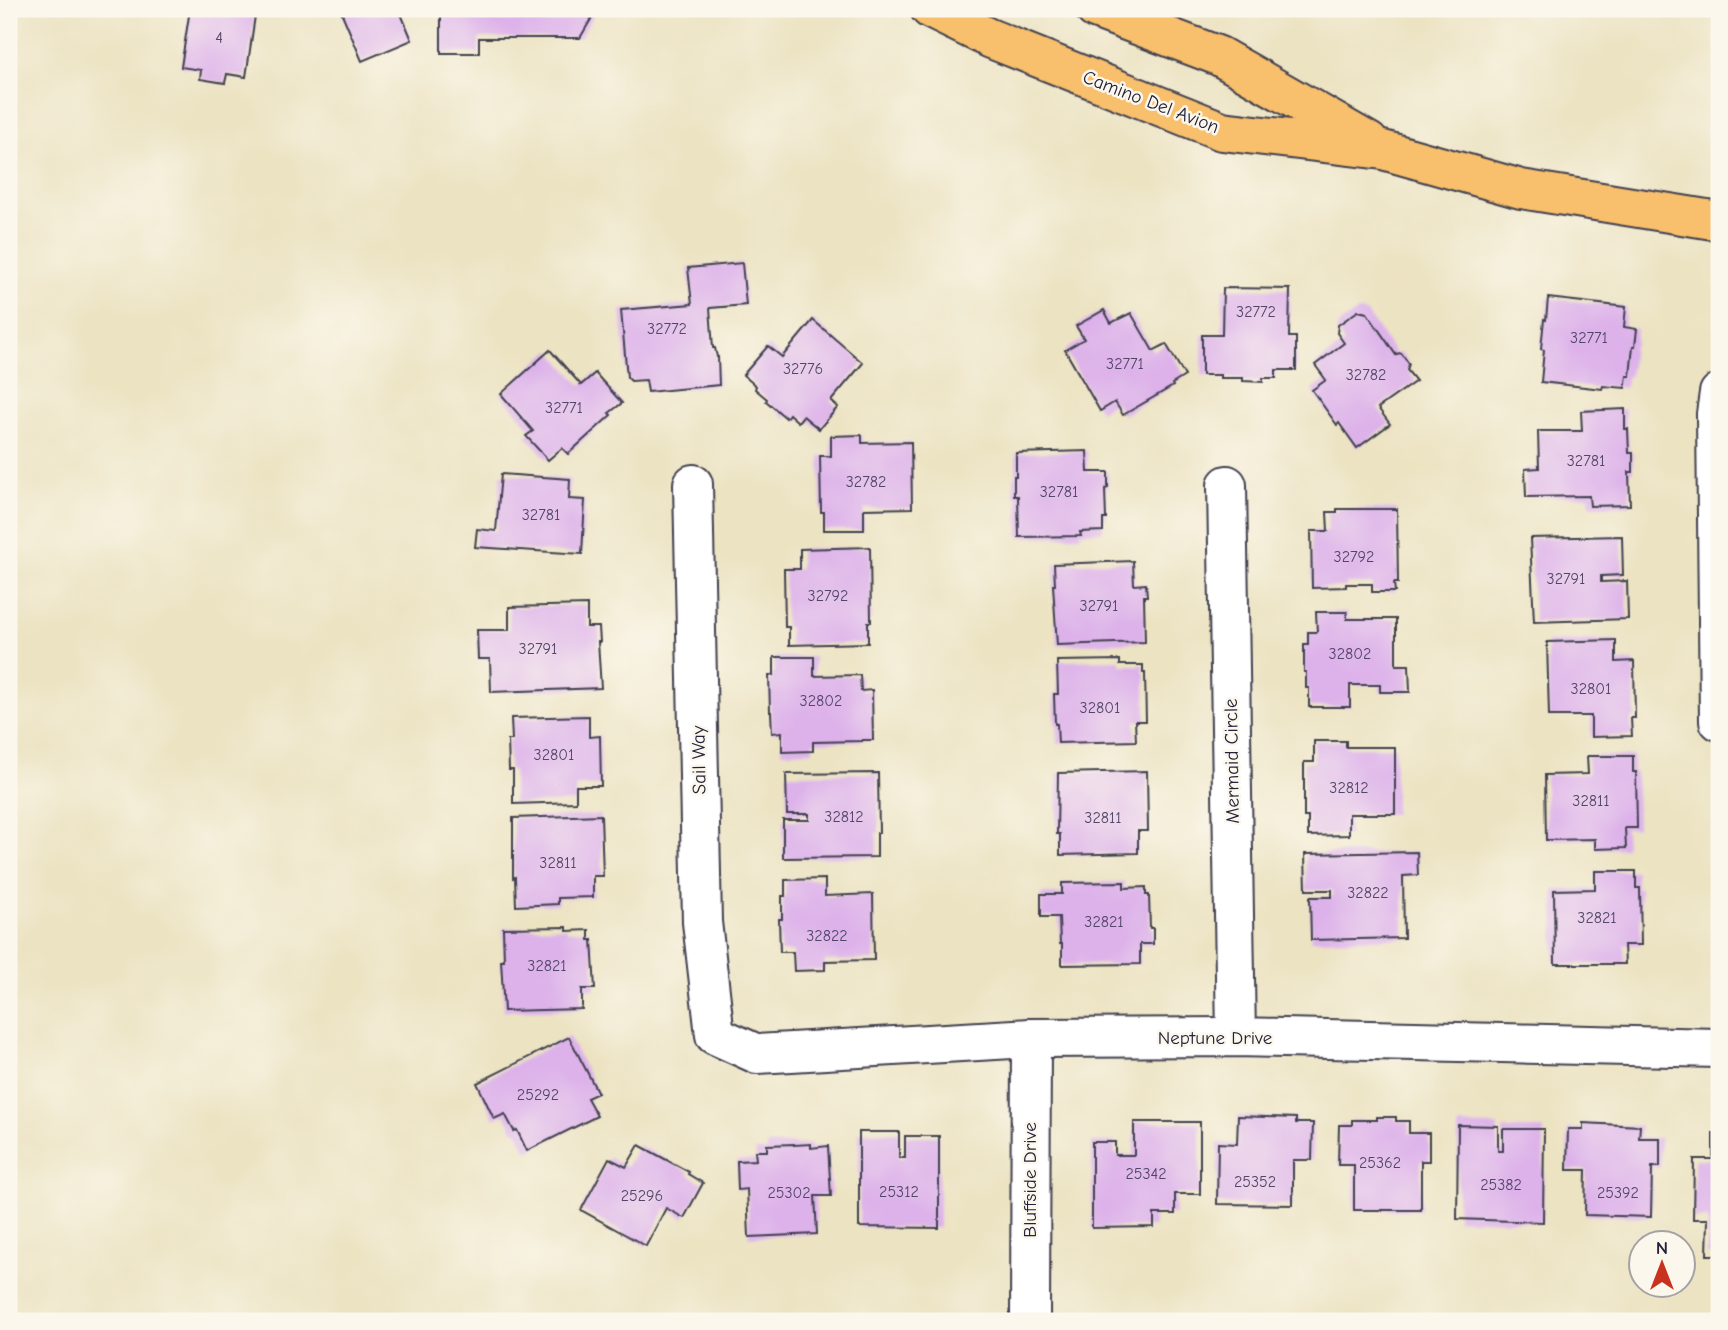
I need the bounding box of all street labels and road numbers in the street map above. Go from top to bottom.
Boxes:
street label: Camino Del Avion [1080,66,1222,138]
street label: Mermaid Circle [1220,698,1244,824]
street label: Sail Way [687,725,711,794]
street label: Neptune Drive [1158,1027,1272,1049]
street label: Bluffside Drive [1019,1122,1041,1238]

